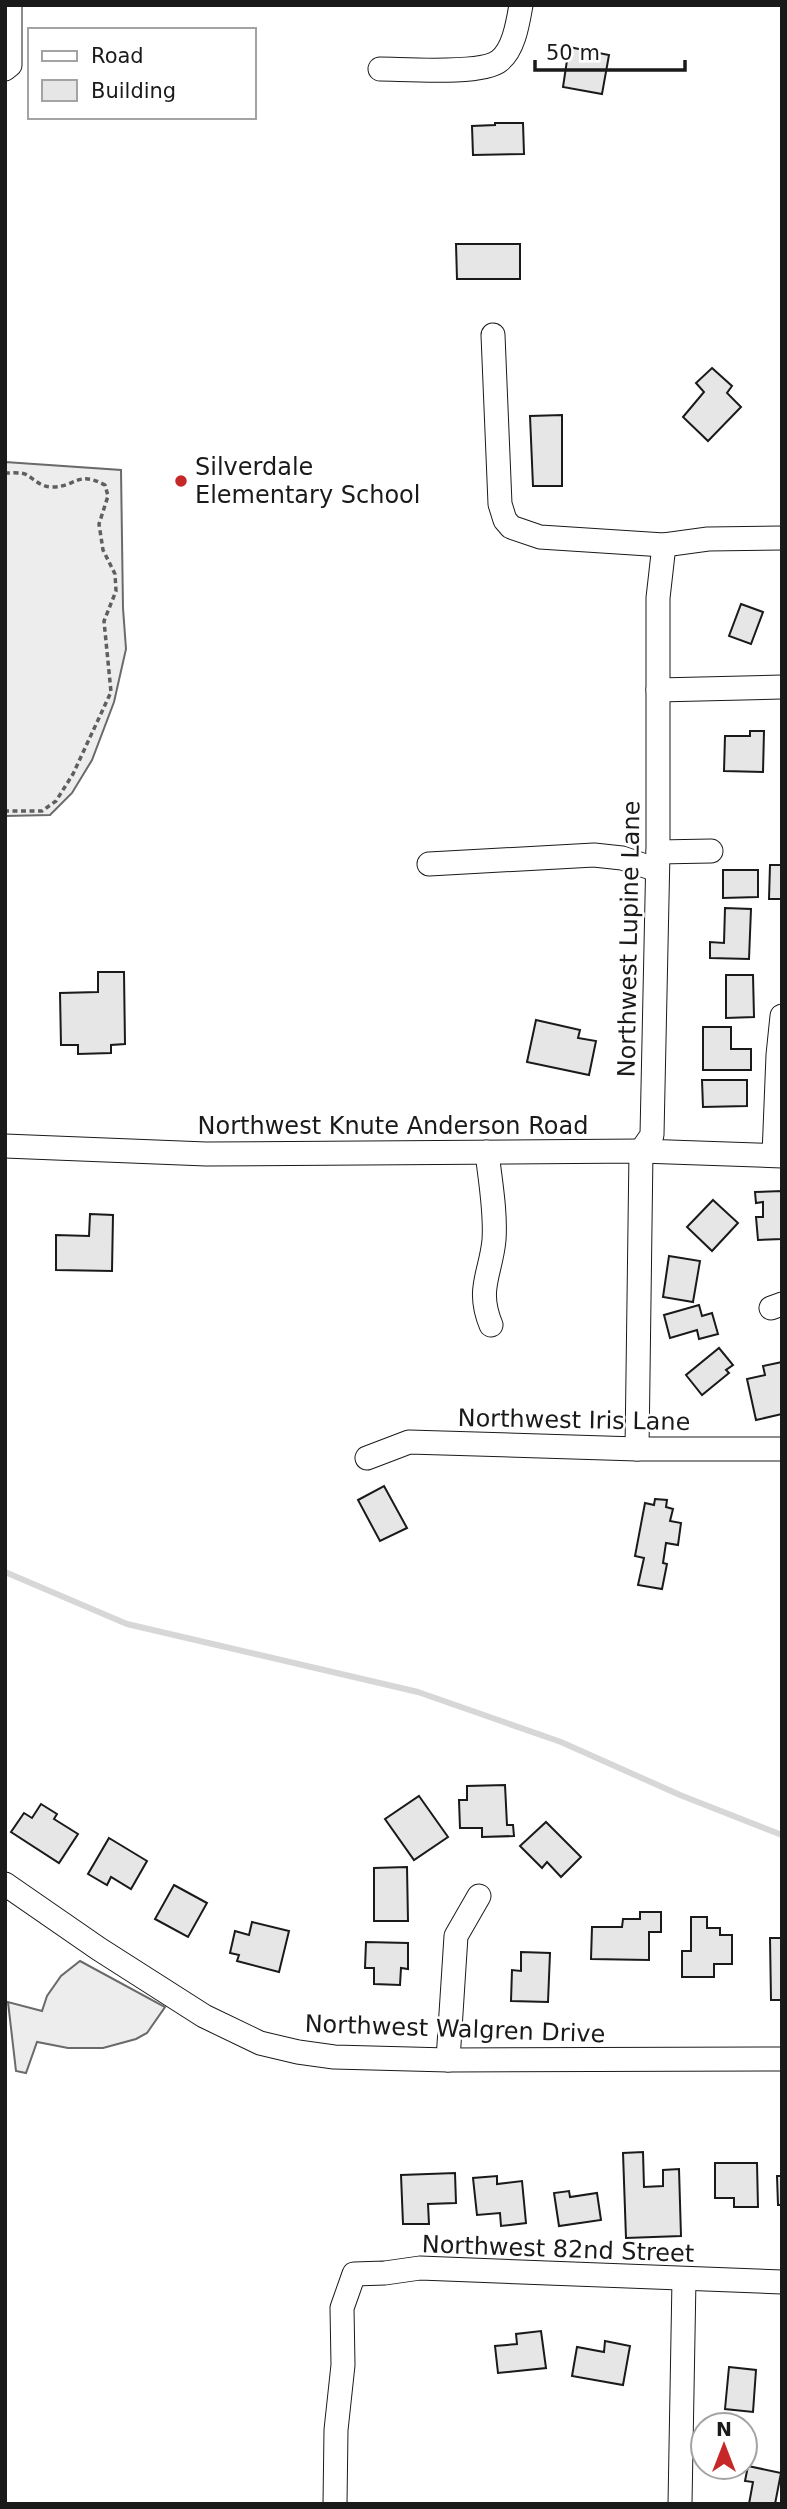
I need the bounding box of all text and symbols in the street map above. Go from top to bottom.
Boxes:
legend [28,28,256,119]
scale bar [535,28,686,72]
text: 50 m [546,41,600,65]
text: Road [91,44,144,68]
text: Building [91,79,176,103]
place label: Silverdale Elementary School [195,453,420,509]
marker: Silverdale Elementary School [173,473,189,489]
street label: Northwest Lupine Lane [613,800,645,1078]
street label: Northwest Knute Anderson Road [198,1112,588,1140]
street label: Northwest Iris Lane [457,1404,691,1436]
street label: Northwest Walgren Drive [304,2010,606,2048]
street label: Northwest 82nd Street [421,2230,695,2268]
north arrow [689,2411,759,2481]
text: N [716,2418,732,2440]

